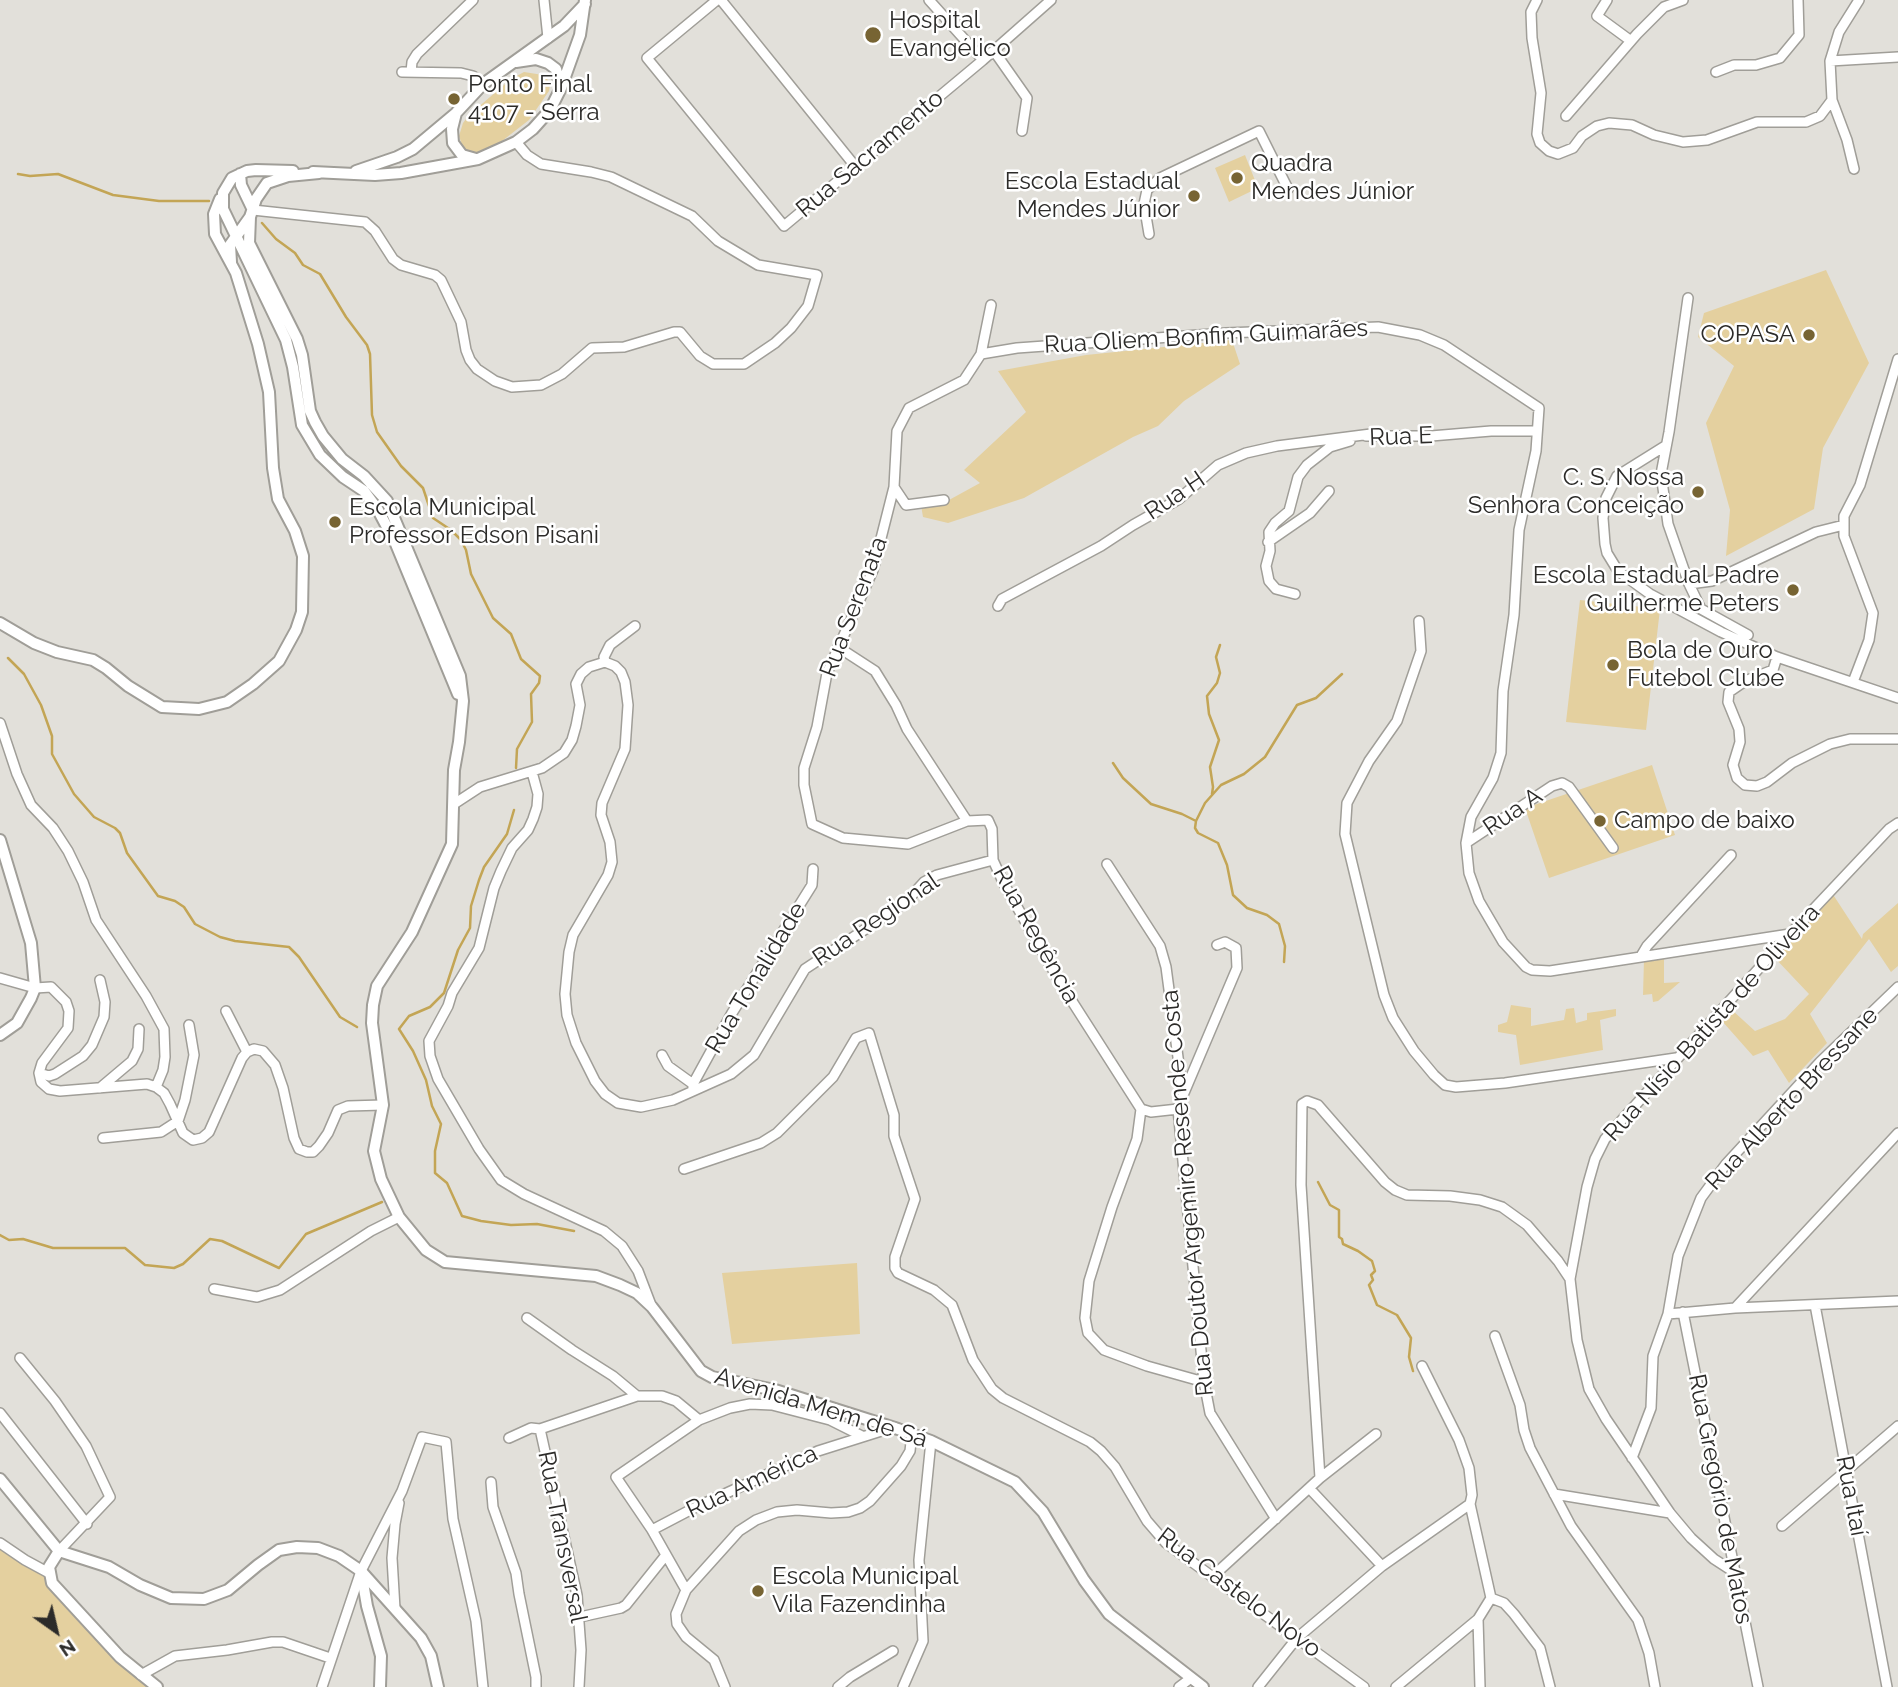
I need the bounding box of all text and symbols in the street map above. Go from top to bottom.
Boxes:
place label: Hospital Evangélico [889,7,1011,63]
marker: Hospital Evangélico [863,25,883,45]
place label: Ponto Final 4107 - Serra [468,71,600,127]
street label: Rua Sacramento [791,84,949,224]
marker: Ponto Final 4107 - Serra [446,91,462,107]
place label: Quadra Mendes Júnior [1251,150,1414,206]
place label: Escola Estadual Mendes Júnior [1005,168,1180,224]
marker: Quadra Mendes Júnior [1229,170,1245,186]
marker: Escola Estadual Mendes Júnior [1186,188,1202,204]
street label: Rua Oliem Bonfim Guimarães [1043,314,1369,360]
place label: COPASA [1701,321,1795,349]
marker: COPASA [1801,327,1817,343]
street label: Rua E [1369,421,1433,453]
place label: C. S. Nossa Senhora Conceição [1468,464,1684,520]
street label: Rua H [1139,465,1211,527]
marker: C. S. Nossa Senhora Conceição [1690,484,1706,500]
place label: Escola Municipal Professor Edson Pisani [349,494,599,550]
marker: Escola Municipal Professor Edson Pisani [327,514,343,530]
street label: Rua Serenata [814,533,894,681]
place label: Escola Estadual Padre Guilherme Peters [1533,562,1779,618]
marker: Escola Estadual Padre Guilherme Peters [1785,582,1801,598]
place label: Bola de Ouro Futebol Clube [1627,637,1784,693]
marker: Bola de Ouro Futebol Clube [1605,657,1621,673]
street label: Rua A [1478,782,1548,842]
place label: Campo de baixo [1614,807,1795,835]
marker: Campo de baixo [1592,813,1608,829]
street label: Rua Regência [986,861,1086,1009]
street label: Rua Regional [807,867,945,973]
street label: Rua Tonalidade [700,897,812,1059]
street label: Rua Nísio Batista de Oliveira [1598,899,1826,1147]
street label: Rua Doutor Argemiro Resende Costa [1156,989,1220,1397]
street label: Rua Alberto Bressane [1700,1002,1884,1196]
street label: Avenida Mem de Sá [711,1362,931,1454]
street label: Rua Gregório de Matos [1682,1372,1758,1626]
street label: Rua América [682,1439,822,1525]
street label: Rua Transversal [531,1449,593,1625]
street label: Rua Itaí [1829,1453,1873,1539]
street label: Rua Castelo Novo [1151,1522,1327,1664]
place label: Escola Municipal Vila Fazendinha [772,1563,959,1619]
marker: Escola Municipal Vila Fazendinha [750,1583,766,1599]
north arrow [21,1596,91,1666]
text: N [56,1635,80,1662]

